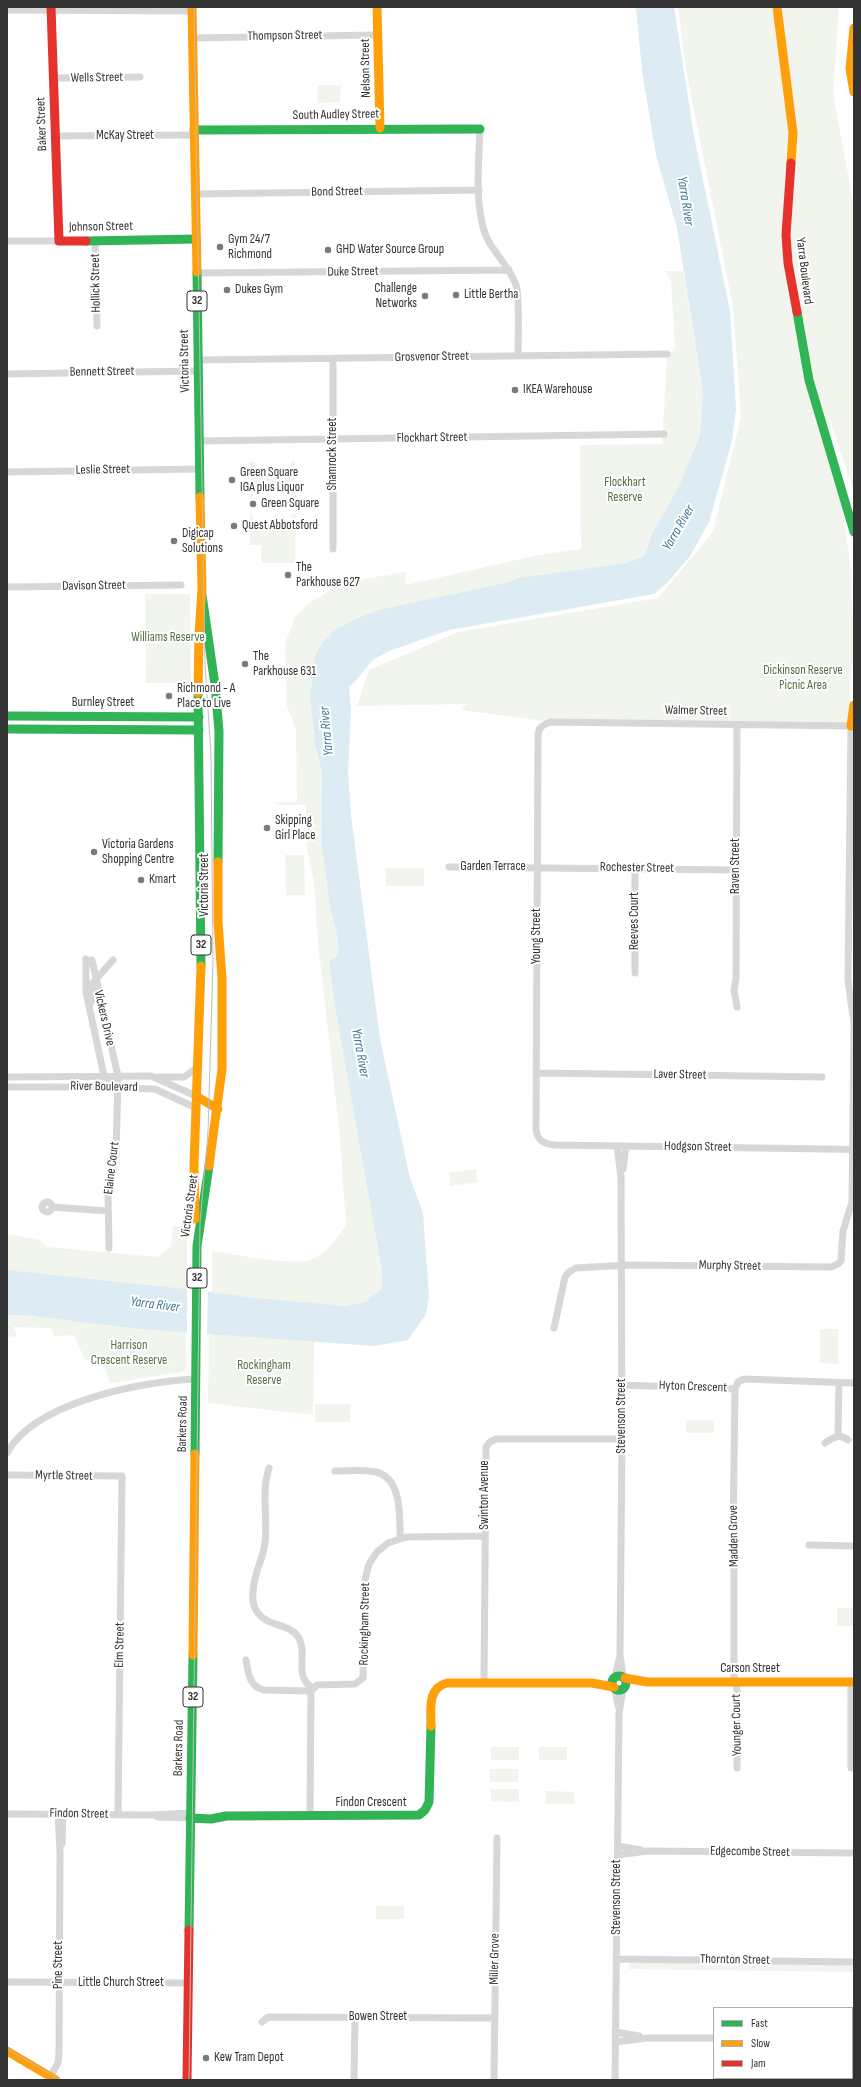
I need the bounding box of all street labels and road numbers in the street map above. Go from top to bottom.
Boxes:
street label: Thompson Street [247,28,323,44]
street label: Nelson Street [358,38,374,98]
street label: Wells Street [71,70,123,86]
street label: Baker Street [33,97,51,151]
street label: South Audley Street [293,106,379,124]
street label: McKay Street [96,128,154,144]
street label: Bond Street [311,184,363,200]
street label: Johnson Street [69,219,133,235]
street label: Yarra Boulevard [792,237,816,305]
street label: Hollick Street [88,253,104,313]
street label: Duke Street [327,264,379,280]
road number: 32 [187,291,207,311]
street label: Victoria Street [177,329,193,393]
street label: Grosvenor Street [395,349,469,365]
street label: Bennett Street [69,364,135,380]
street label: Shamrock Street [325,417,341,491]
street label: Flockhart Street [396,430,468,446]
street label: Leslie Street [76,462,130,478]
street label: Davison Street [62,578,126,594]
street label: Burnley Street [72,695,134,711]
street label: Walmer Street [665,703,727,719]
street label: Raven Street [728,838,744,894]
street label: Victoria Street [197,853,213,917]
street label: Garden Terrace [460,859,526,875]
street label: Rochester Street [600,860,674,876]
street label: Reeves Court [627,892,643,950]
street label: Young Street [529,908,545,964]
road number: 32 [191,935,211,955]
street label: Vickers Drive [90,989,118,1047]
street label: Laver Street [653,1067,707,1083]
street label: River Boulevard [70,1079,138,1095]
street label: Hodgson Street [664,1139,732,1155]
street label: Elaine Court [101,1141,123,1195]
street label: Victoria Street [178,1174,202,1238]
street label: Murphy Street [699,1258,761,1274]
road number: 32 [187,1268,207,1288]
street label: Stevenson Street [614,1378,630,1454]
street label: Hyton Crescent [659,1378,727,1396]
street label: Barkers Road [175,1396,191,1452]
street label: Swinton Avenue [477,1460,493,1530]
street label: Myrtle Street [35,1468,93,1484]
street label: Madden Grove [726,1505,742,1567]
street label: Rockingham Street [356,1582,374,1666]
street label: Elm Street [112,1622,128,1668]
street label: Carson Street [720,1661,780,1677]
road number: 32 [183,1687,203,1707]
street label: Younger Court [729,1694,745,1756]
street label: Barkers Road [171,1720,187,1776]
street label: Findon Crescent [335,1795,407,1811]
street label: Findon Street [49,1806,109,1822]
street label: Edgecombe Street [710,1844,790,1860]
street label: Stevenson Street [609,1859,625,1935]
street label: Miller Grove [487,1933,503,1985]
street label: Pine Street [51,1941,67,1989]
street label: Thornton Street [700,1952,770,1968]
street label: Little Church Street [78,1975,164,1991]
street label: Bowen Street [349,2009,407,2025]

